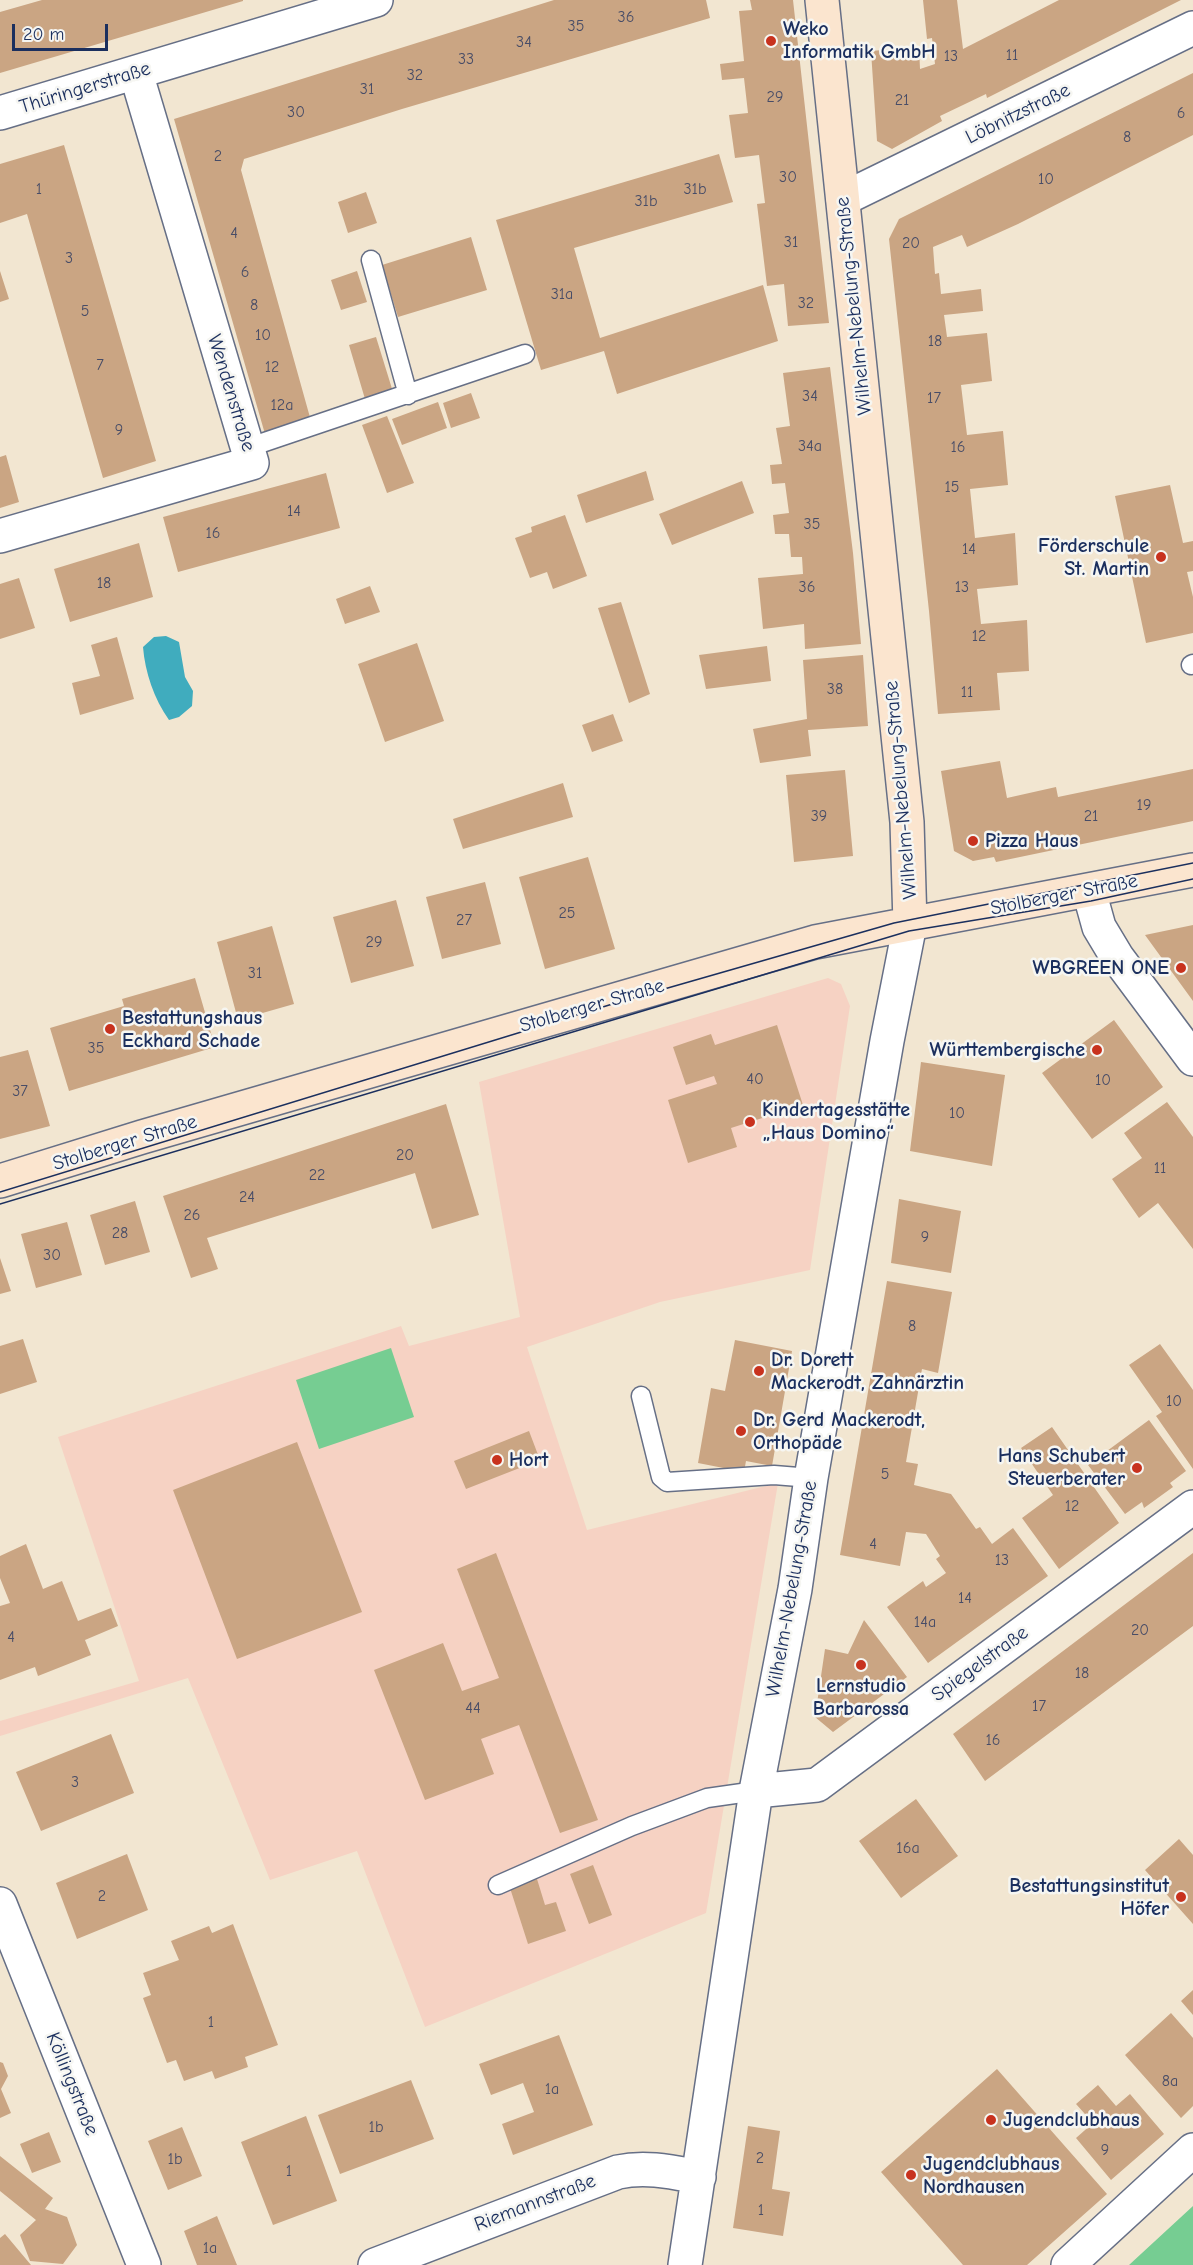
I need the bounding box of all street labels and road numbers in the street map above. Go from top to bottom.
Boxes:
street label: Thüringerstraße [16,57,154,119]
street label: Löbnitzstraße [962,78,1074,150]
street label: Wilhelm-Nebelung-Straße [831,196,877,416]
street label: Wendenstraße [202,332,260,454]
street label: Wilhelm-Nebelung-Straße [879,680,923,900]
street label: Stolberger Straße [988,869,1140,921]
street label: Stolberger Straße [517,974,667,1038]
street label: Stolberger Straße [50,1110,200,1176]
street label: Wilhelm-Nebelung-Straße [761,1479,823,1699]
street label: Spiegelstraße [927,1621,1033,1707]
street label: Köllingstraße [40,2029,104,2139]
street label: Riemannstraße [471,2169,599,2237]

